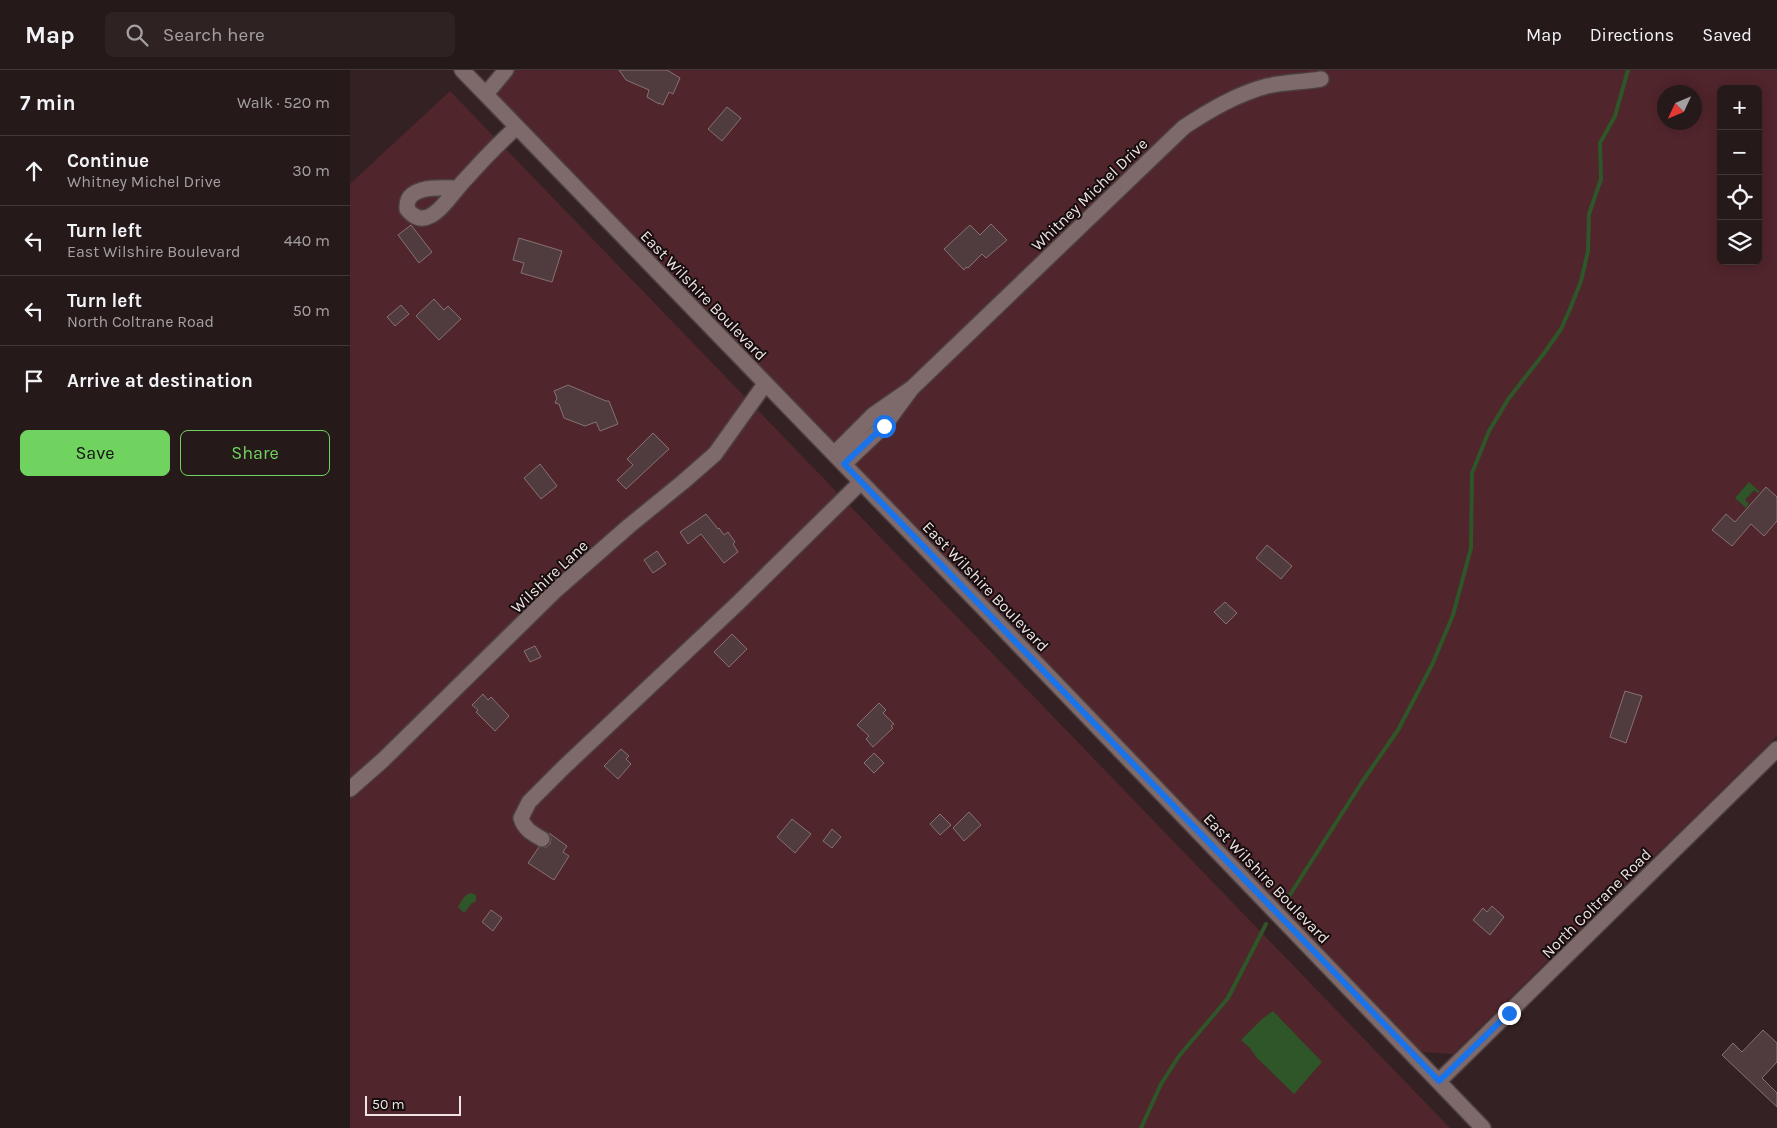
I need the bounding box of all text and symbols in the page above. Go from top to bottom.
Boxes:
search box [105,12,455,57]
text: Map [25,21,75,49]
icon: search [123,21,151,49]
text: Search here [163,24,265,46]
text: Map [1526,24,1562,46]
text: Directions [1590,24,1674,46]
text: Saved [1702,24,1752,46]
north arrow [1657,85,1702,130]
map controls [1717,85,1762,265]
button: + [1717,85,1762,130]
text: 7 min [20,91,76,115]
text: Walk · 520 m [237,93,330,112]
button: − [1717,130,1762,175]
street label: Whitney Michel Drive [1027,134,1151,255]
text: Continue [67,150,149,172]
icon: ahead [20,157,48,185]
text: 30 m [292,161,330,180]
text: Whitney Michel Drive [67,172,221,191]
button: locate [1717,175,1762,220]
text: Turn left [67,220,142,242]
button: layers [1717,220,1762,265]
street label: East Wilshire Boulevard [637,226,771,364]
icon: left [20,227,48,255]
text: 440 m [284,231,330,250]
text: East Wilshire Boulevard [67,242,240,261]
text: Turn left [67,290,142,312]
icon: left [20,297,48,325]
text: 50 m [293,301,330,320]
text: North Coltrane Road [67,312,214,331]
icon: arrive [20,367,48,395]
text: Arrive at destination [67,370,253,392]
route start [873,415,896,438]
button: Save [20,430,170,476]
button: Share [180,430,330,476]
street label: East Wilshire Boulevard [919,517,1053,655]
street label: Wilshire Lane [507,536,592,617]
street label: East Wilshire Boulevard [1200,809,1334,947]
street label: North Coltrane Road [1538,845,1655,962]
route end [1498,1002,1521,1025]
scale bar [365,1093,461,1116]
text: 50 m [372,1096,405,1113]

